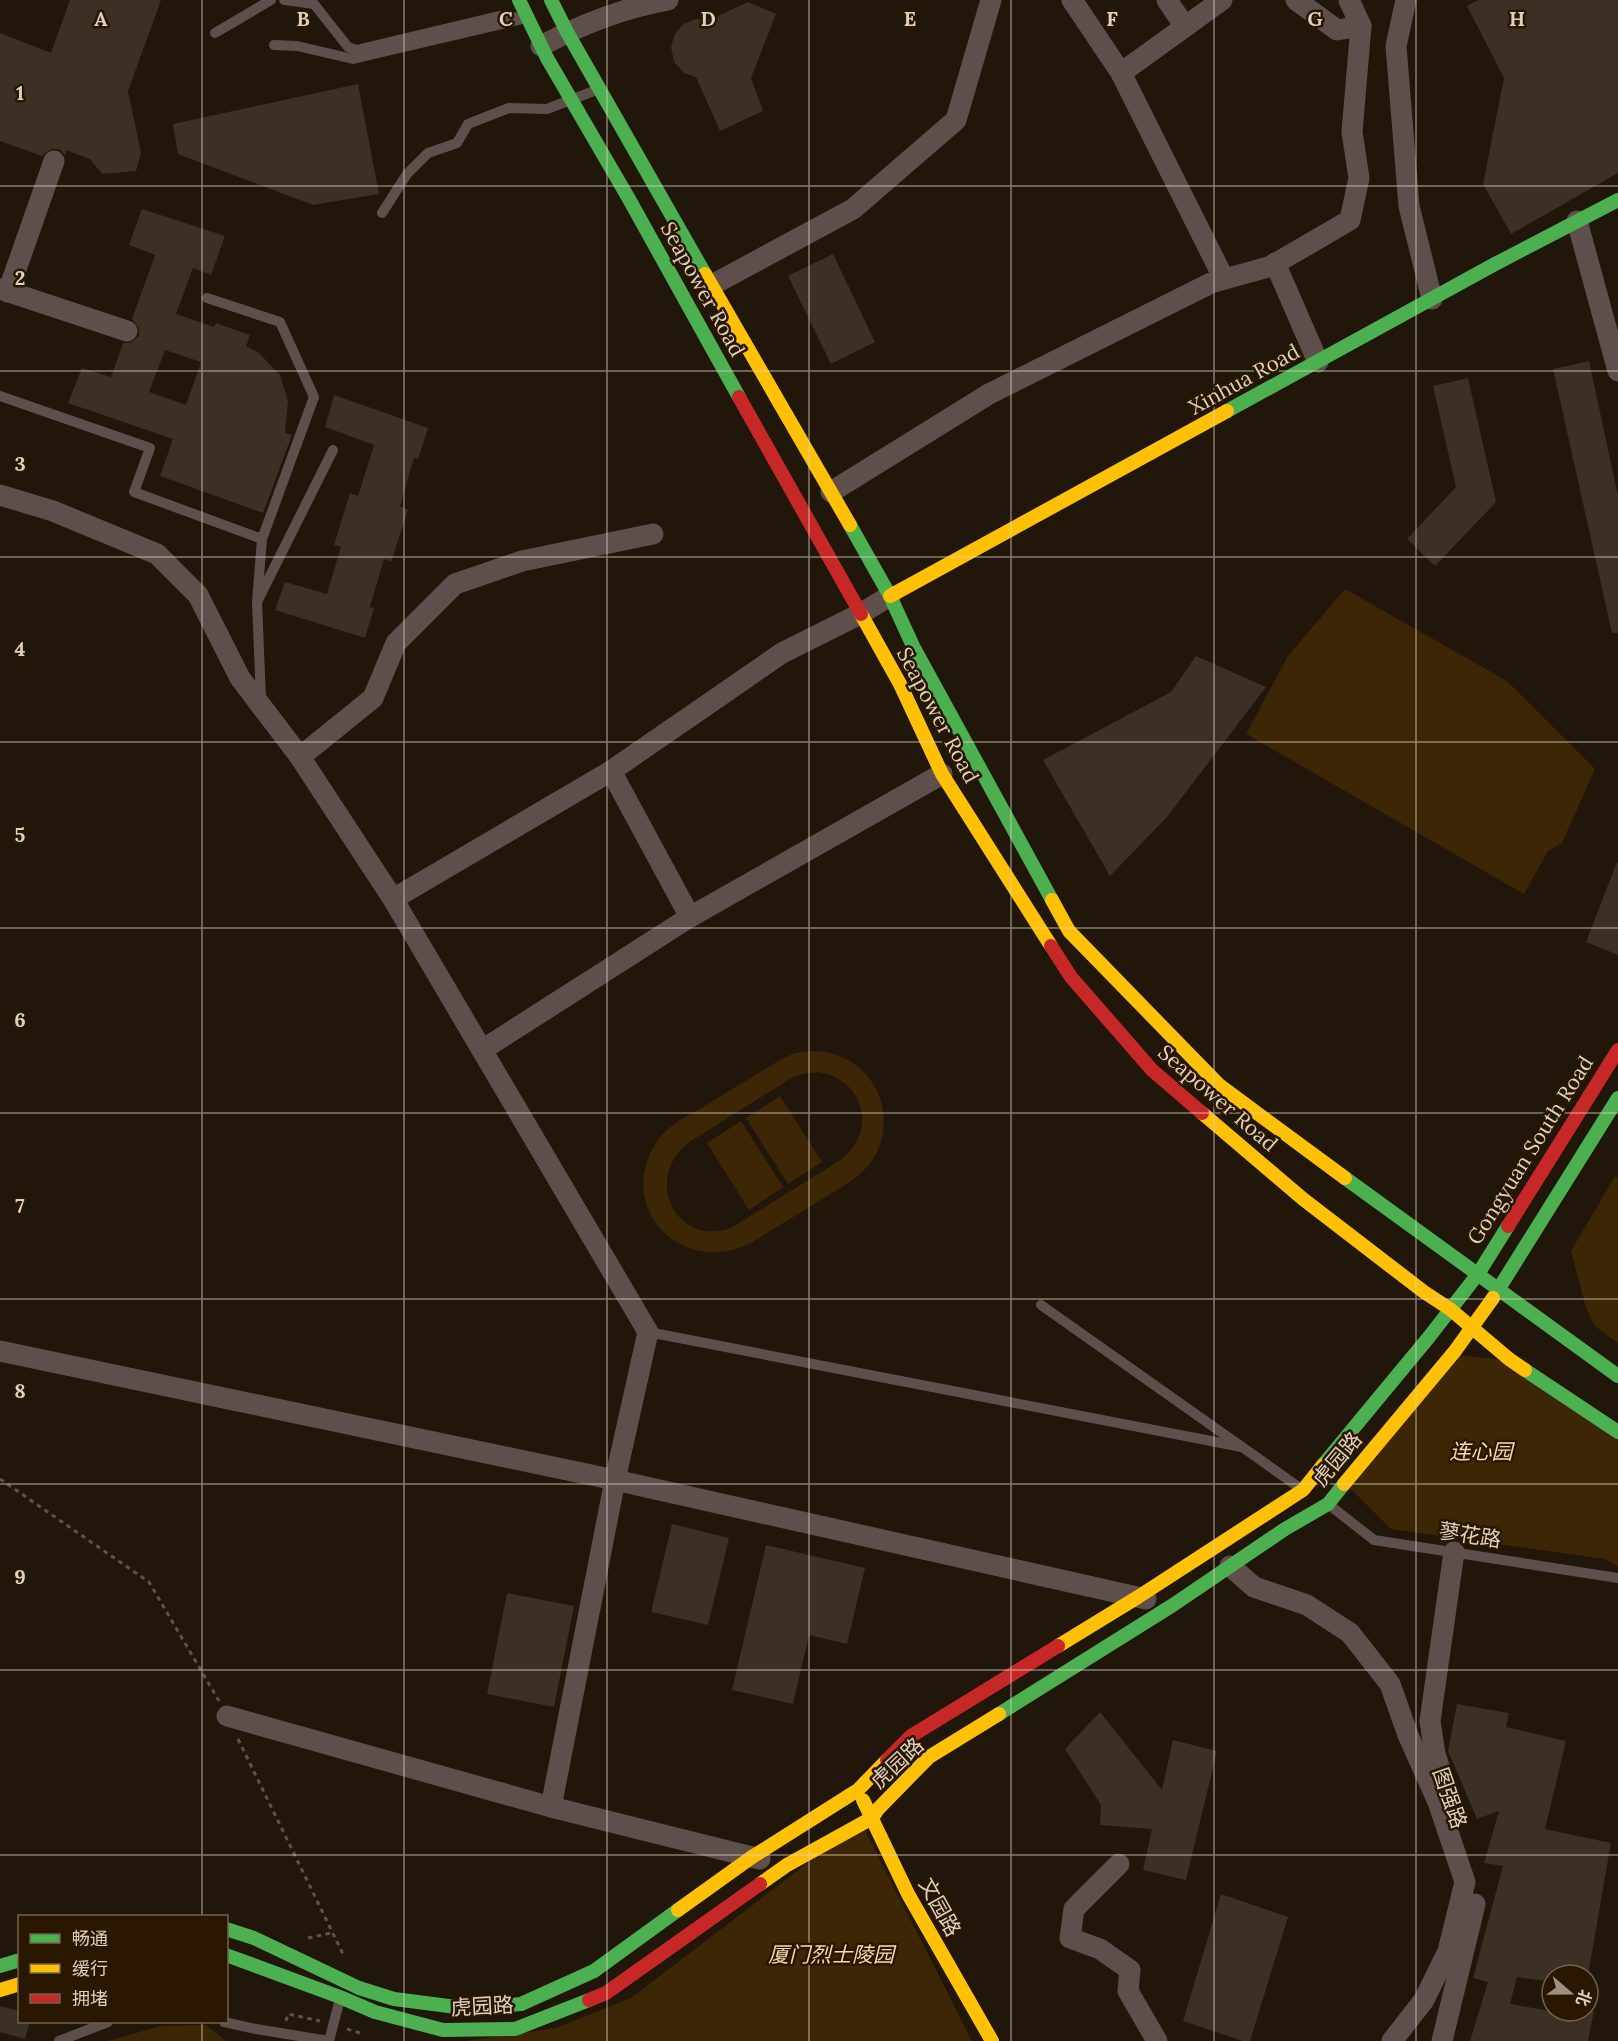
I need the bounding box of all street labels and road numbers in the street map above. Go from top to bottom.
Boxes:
street label: Seapower Road [655,217,751,361]
street label: Xinhua Road [1184,338,1304,420]
street label: Seapower Road [891,642,985,788]
street label: Seapower Road [1153,1039,1283,1157]
street label: Gongyuan South Road [1461,1051,1599,1249]
street label: 虎园路 [1306,1426,1368,1492]
street label: 蓼花路 [1437,1517,1503,1553]
street label: 虎园路 [865,1732,929,1794]
street label: 图强路 [1427,1764,1473,1832]
street label: 文园路 [913,1873,967,1941]
street label: 虎园路 [450,1991,514,2021]

